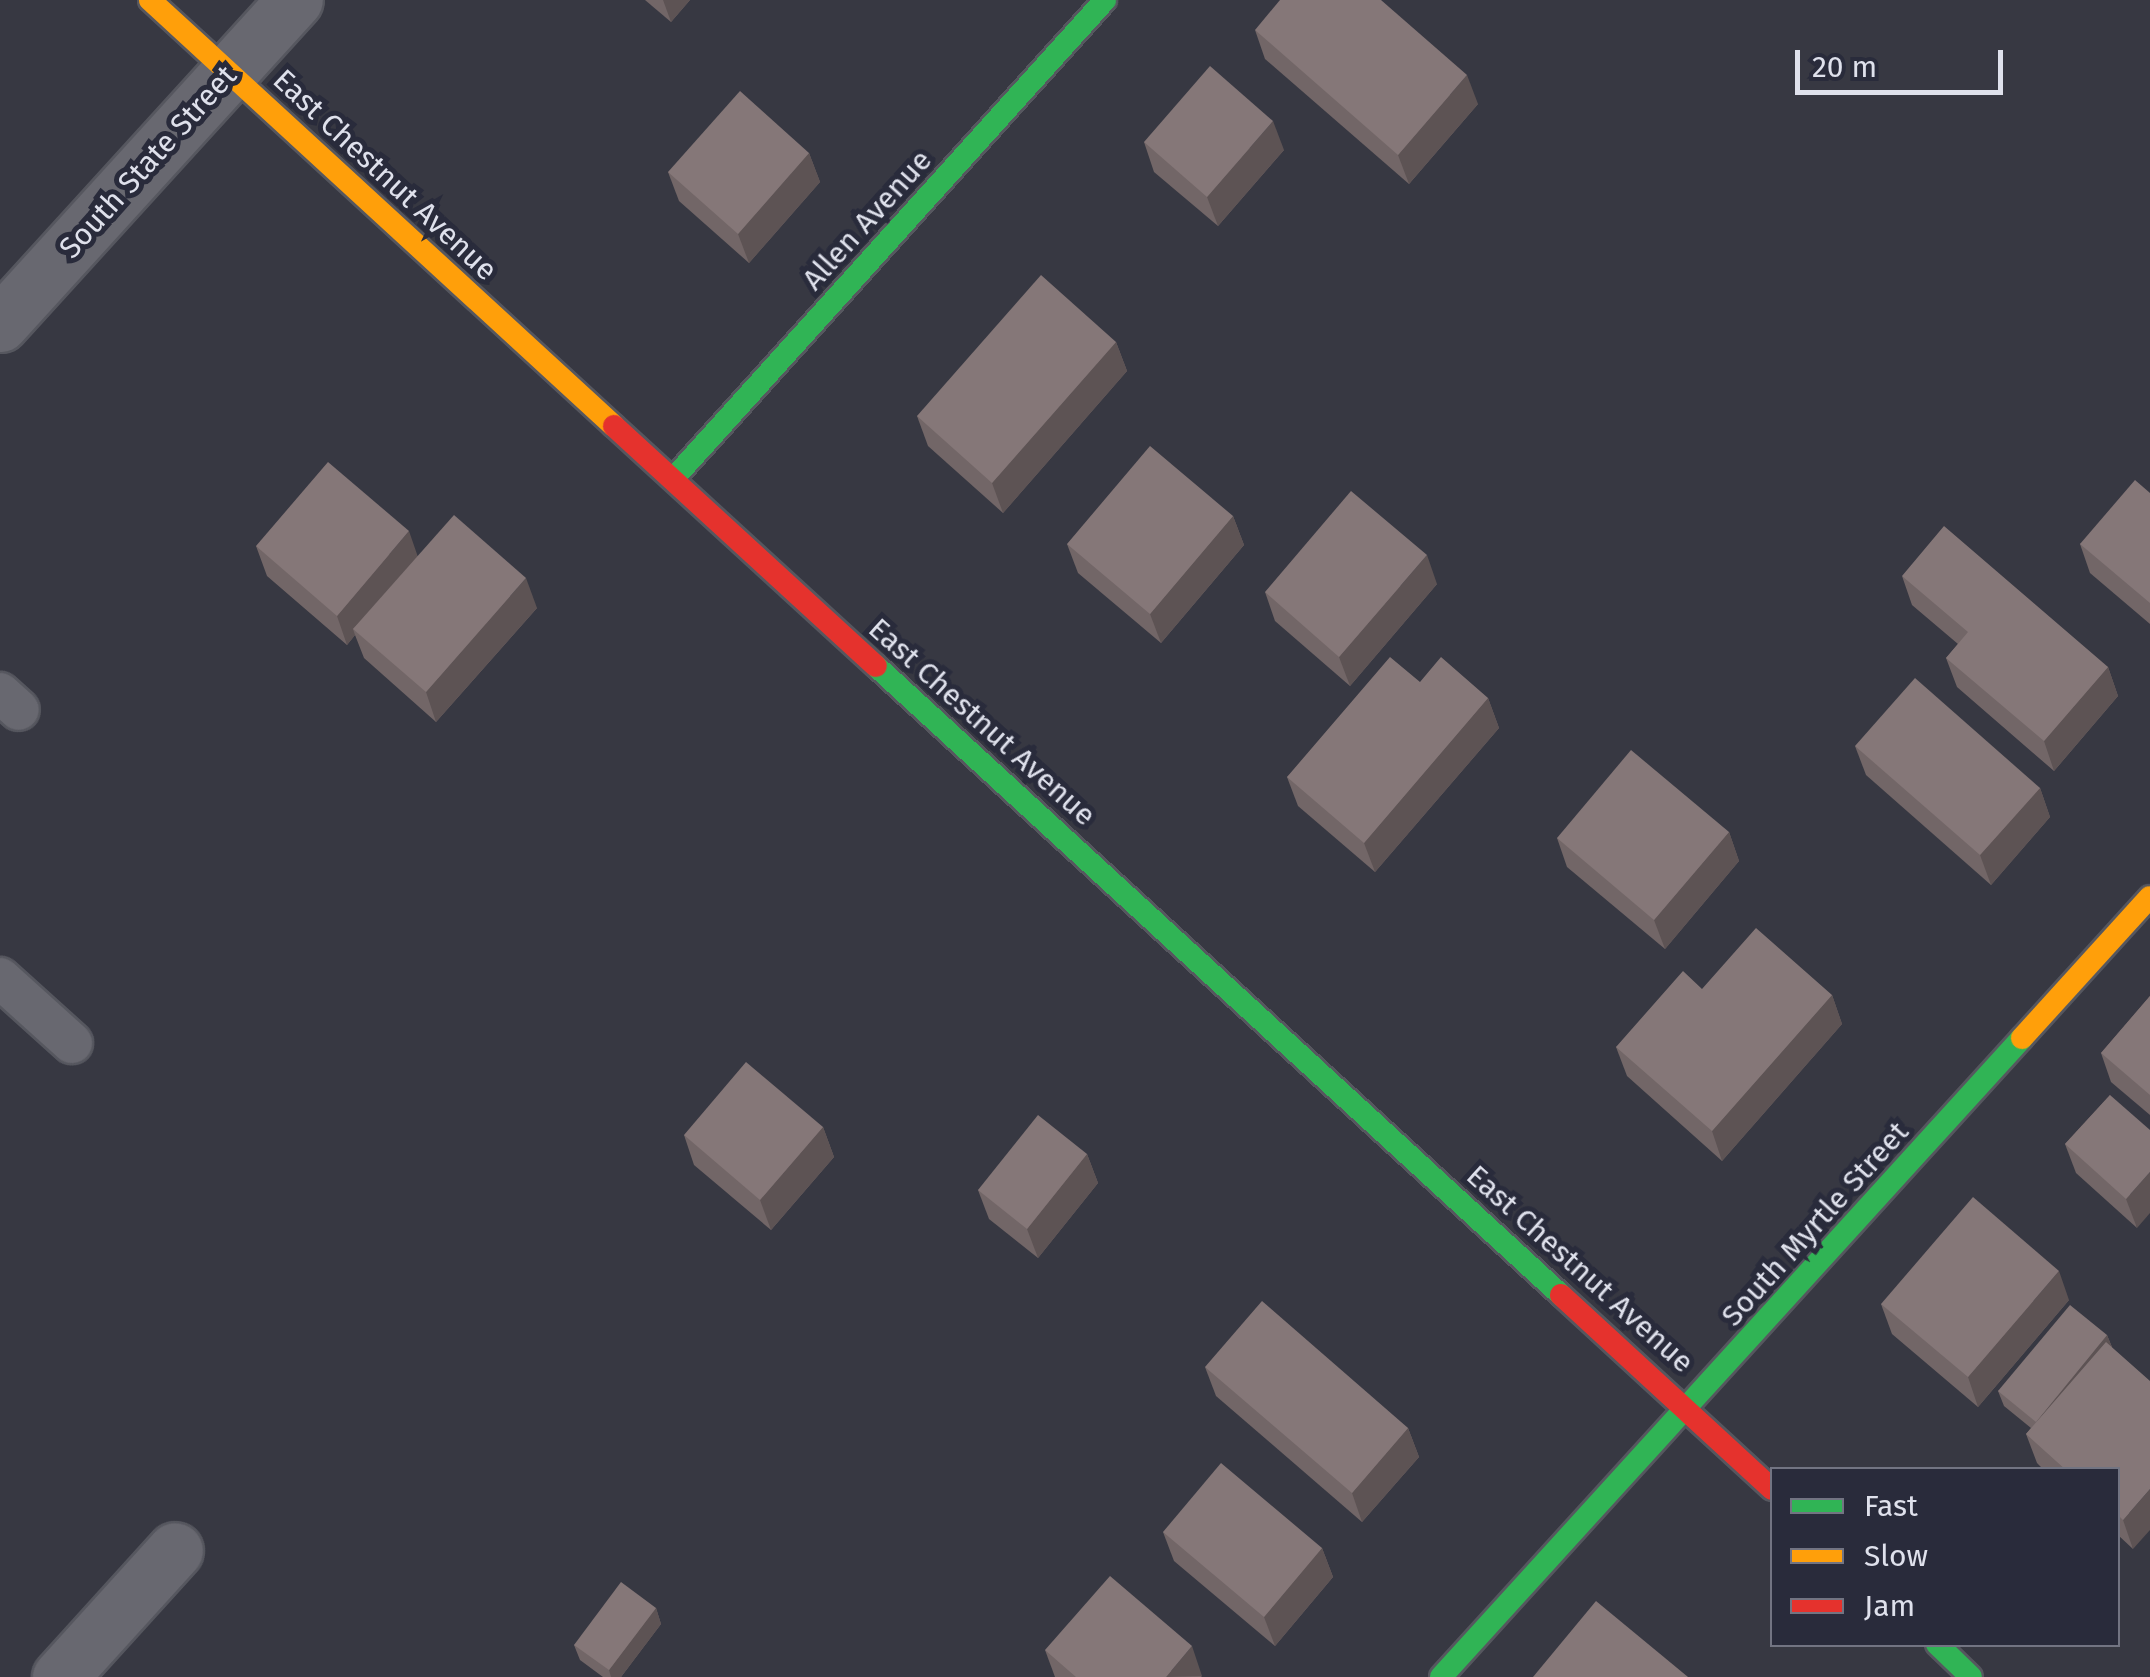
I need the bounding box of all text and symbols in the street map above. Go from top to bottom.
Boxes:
scale bar [1800,30,2008,92]
text: 20 m [1812,49,1877,85]
street label: South State Street [52,58,244,266]
street label: East Chestnut Avenue [266,62,504,288]
street label: Allen Avenue [795,143,939,297]
street label: East Chestnut Avenue [861,611,1103,833]
street label: South Myrtle Street [1714,1115,1916,1333]
street label: East Chestnut Avenue [1459,1158,1701,1380]
legend [1770,1467,2120,1647]
text: Fast [1864,1488,1918,1524]
text: Slow [1864,1538,1928,1574]
text: Jam [1864,1588,1915,1624]

